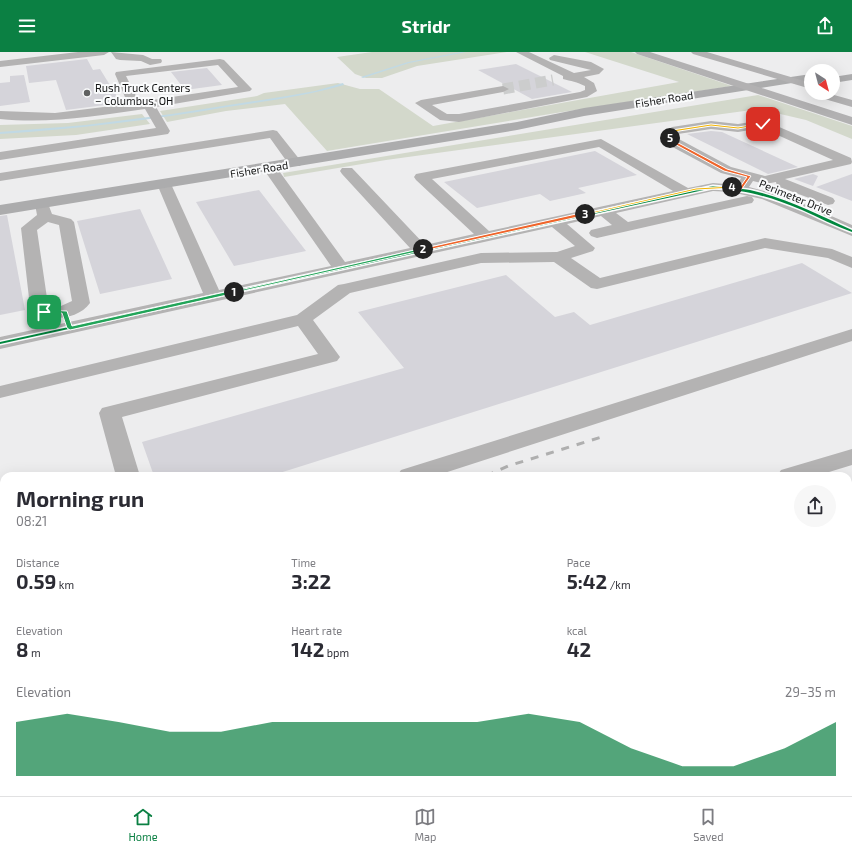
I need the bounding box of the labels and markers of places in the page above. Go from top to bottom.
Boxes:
place label: Rush Truck Centers – Columbus, OH [95,81,191,107]
marker: Rush Truck Centers – Columbus, OH [82,88,92,98]
pin [746,107,780,141]
pin: 5 [660,128,680,148]
pin: 4 [722,177,742,197]
pin: 3 [575,204,595,224]
pin: 2 [413,239,433,259]
pin: 1 [224,282,244,302]
pin [27,295,61,329]

